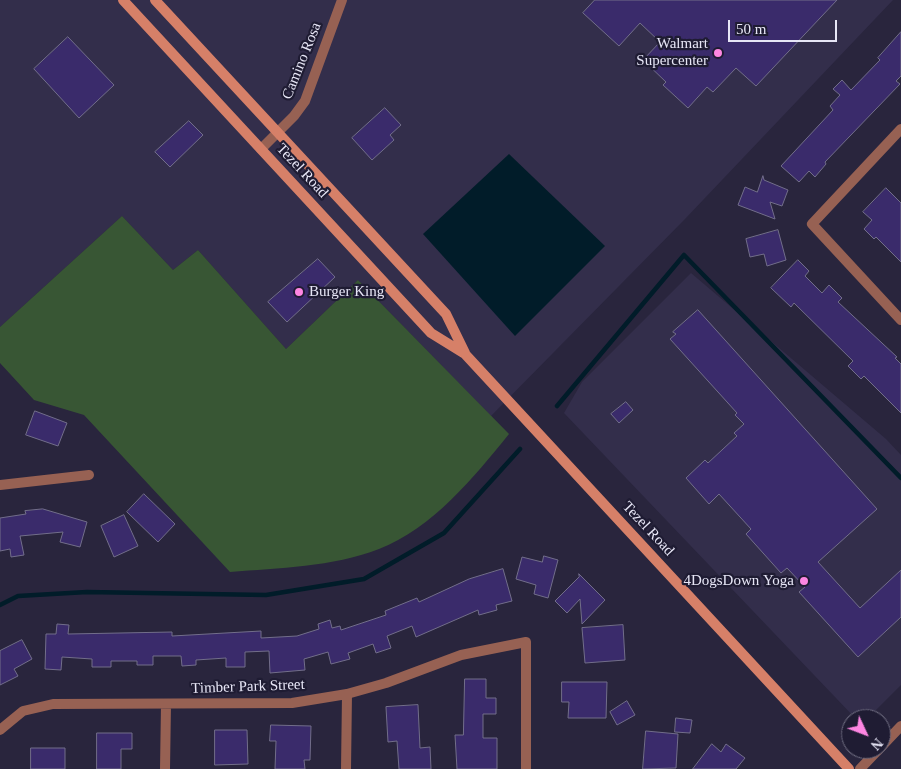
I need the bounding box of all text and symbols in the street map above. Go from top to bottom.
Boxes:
scale bar [731,10,840,42]
street label: Camino Rosa [278,20,326,102]
text: 50 m [736,21,766,37]
place label: Walmart Supercenter [636,35,708,70]
marker: Walmart Supercenter [712,47,724,59]
street label: Tezel Road [272,140,332,202]
place label: Burger King [309,283,384,301]
marker: Burger King [293,286,305,298]
street label: Tezel Road [618,498,678,560]
place label: 4DogsDown Yoga [683,572,794,590]
marker: 4DogsDown Yoga [798,575,810,587]
street label: Timber Park Street [191,676,305,698]
north arrow [841,709,891,759]
text: N [868,735,886,753]

